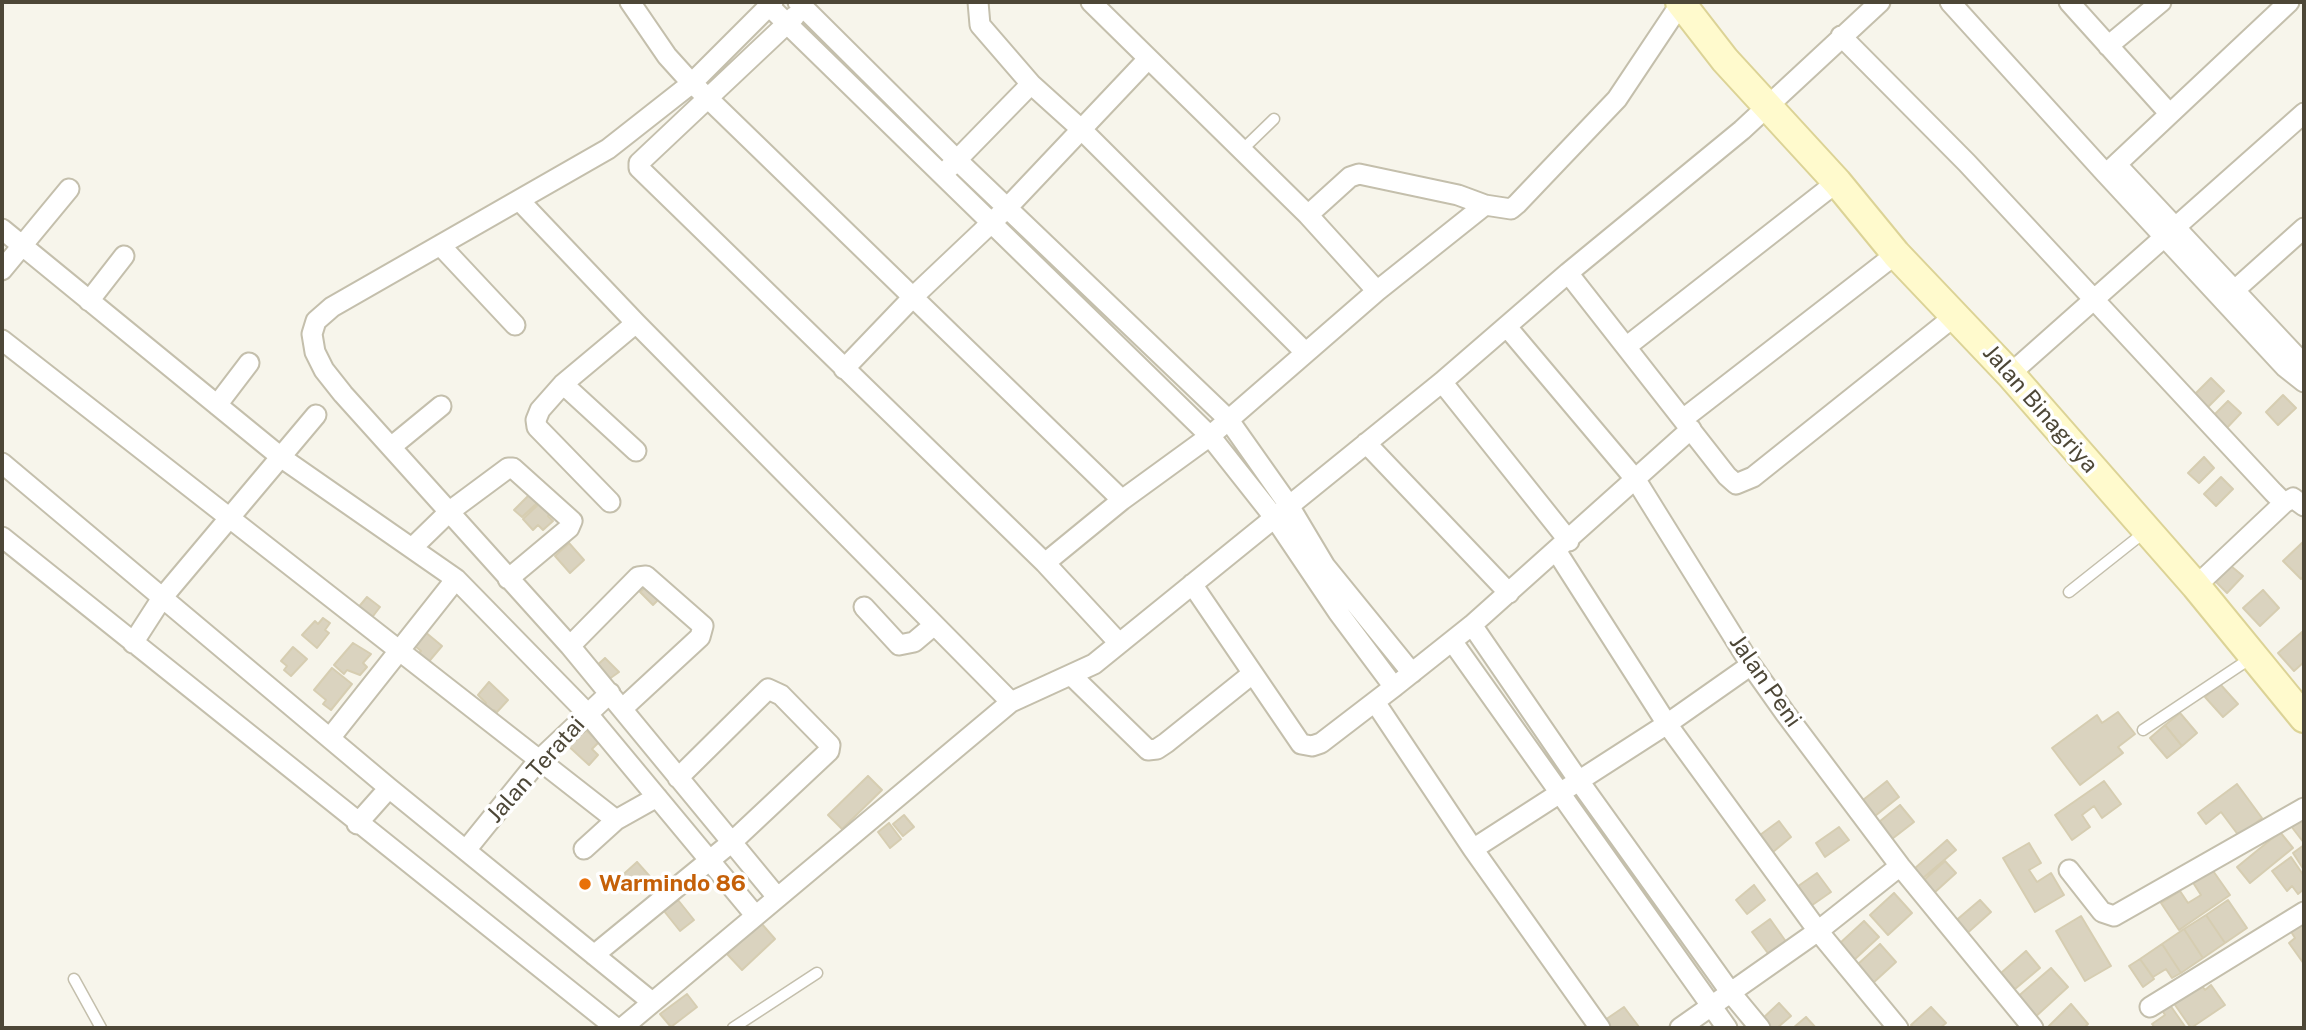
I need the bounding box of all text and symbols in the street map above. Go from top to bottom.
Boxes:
street label: Jalan Binagriya [1977,339,2103,479]
street label: Jalan Peni [1723,629,1807,733]
street label: Jalan Teratai [481,711,591,829]
place label: Warmindo 86 [599,870,746,898]
marker: Warmindo 86 [577,876,593,892]

